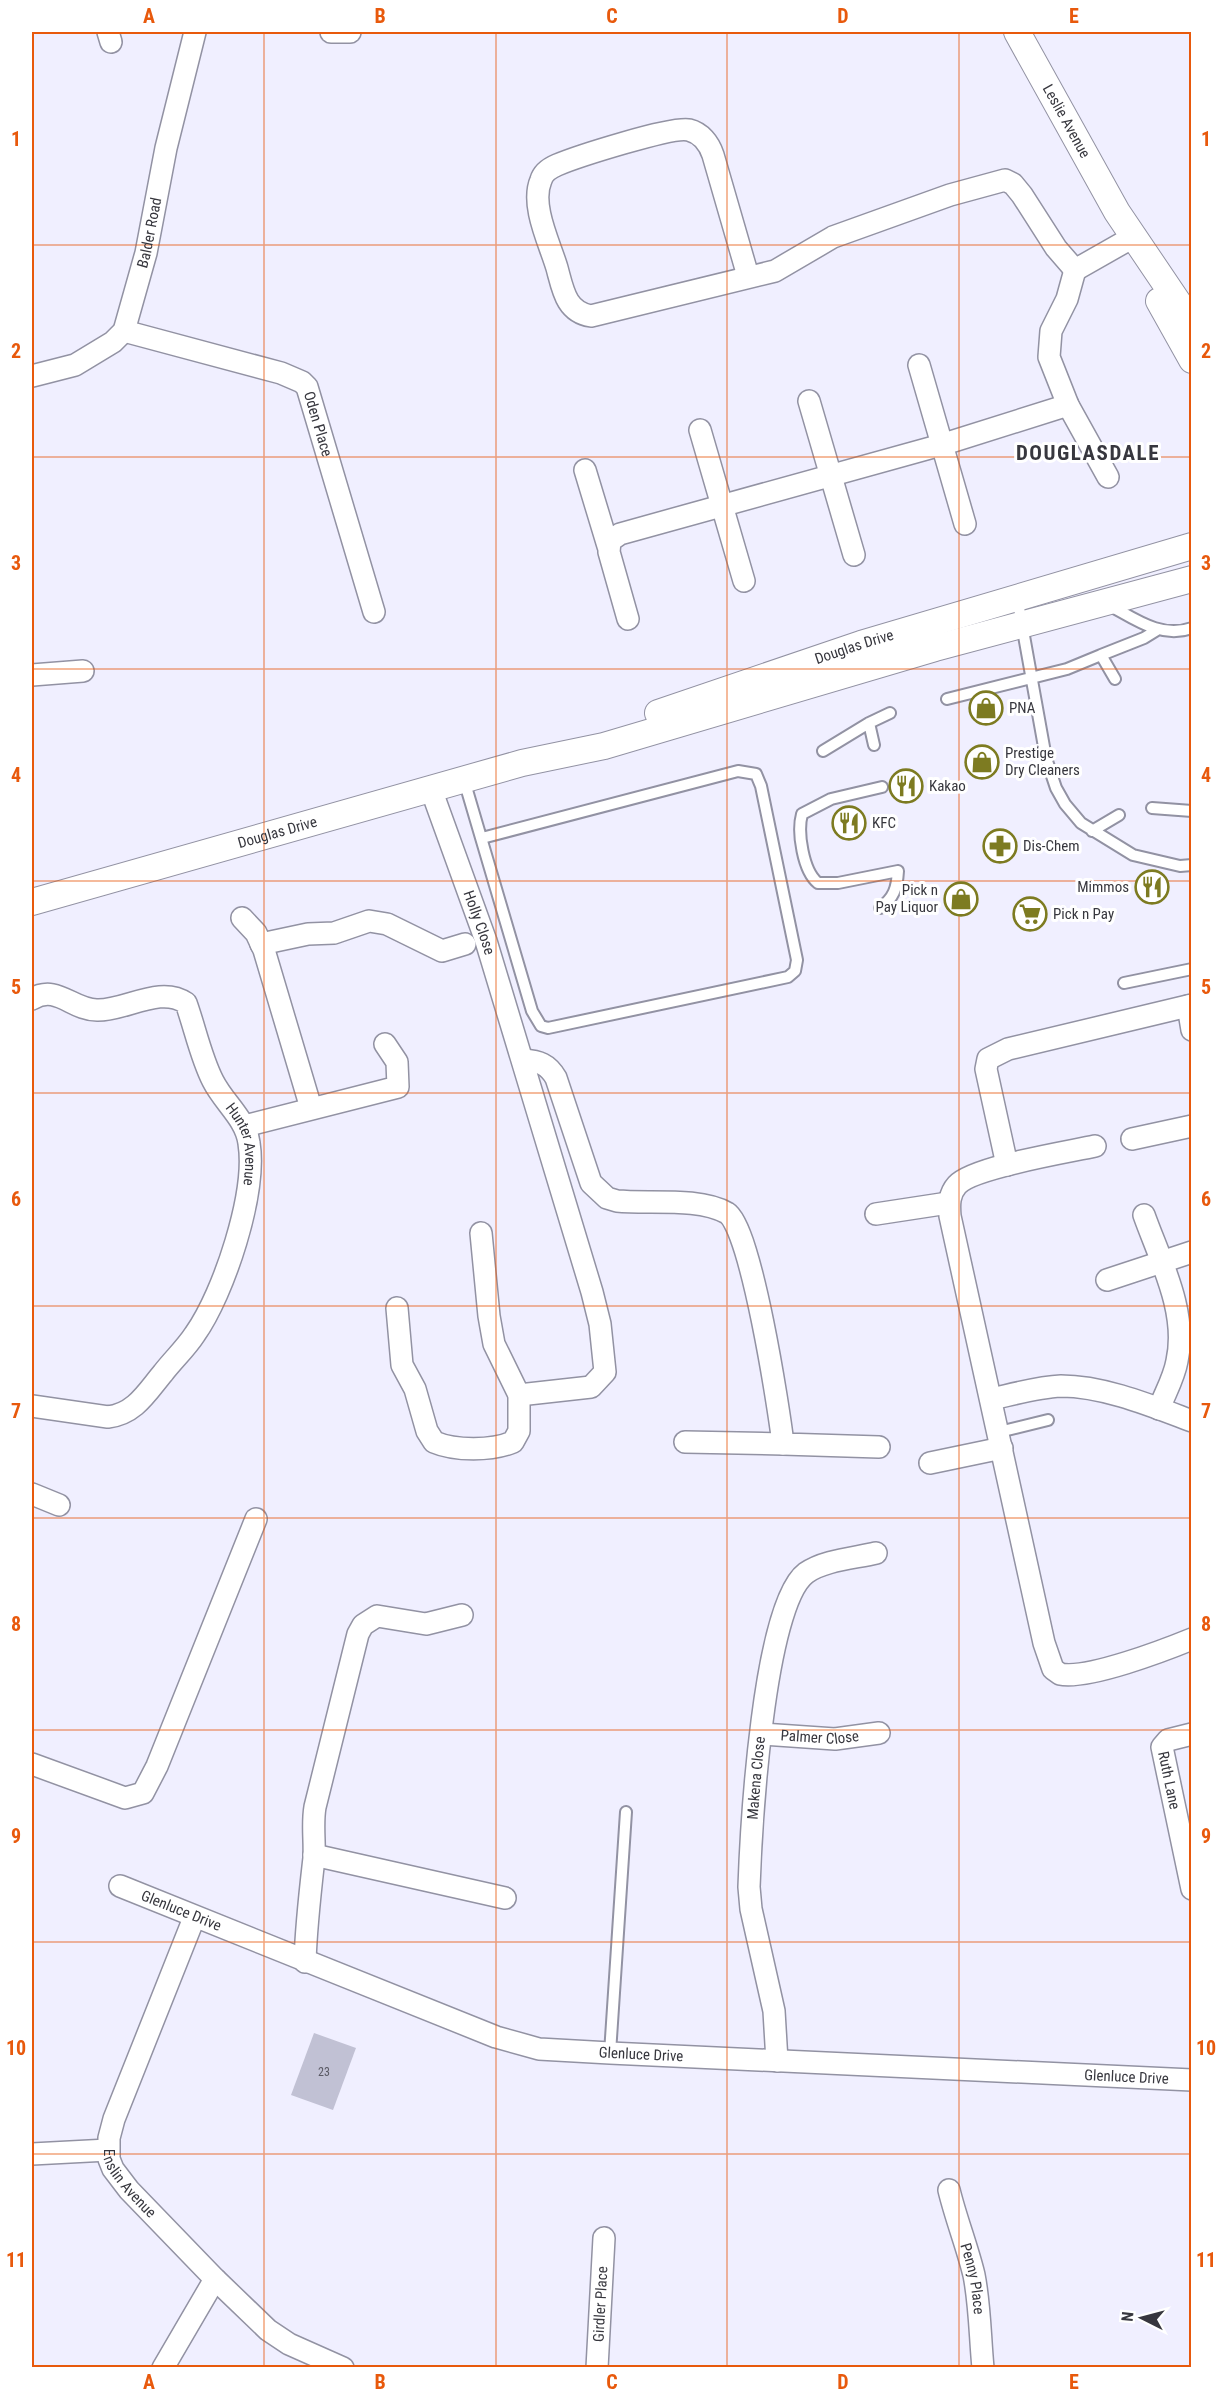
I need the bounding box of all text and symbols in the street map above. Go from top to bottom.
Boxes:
text: A [143,4,155,28]
text: B [374,4,386,28]
text: C [606,4,618,28]
text: D [837,4,849,28]
text: E [1069,4,1079,28]
street label: Leslie Avenue [1039,81,1094,161]
text: 1 [11,127,21,151]
text: 1 [1201,127,1211,151]
street label: Balder Road [133,196,165,270]
text: 2 [11,339,21,363]
text: 2 [1201,339,1211,363]
street label: Oden Place [300,389,336,459]
district label: DOUGLASDALE [1016,441,1160,465]
text: 3 [11,551,21,575]
text: 3 [1201,551,1211,575]
street label: Douglas Drive [812,626,896,668]
shop icon: PNA [968,690,1004,726]
place label: PNA [1009,699,1036,717]
shop icon: Prestige Dry Cleaners [964,744,1000,780]
place label: Prestige Dry Cleaners [1005,744,1080,779]
text: 4 [11,763,21,787]
text: 4 [1201,763,1211,787]
restaurant icon: Kakao [888,768,924,804]
place label: Kakao [929,777,966,795]
restaurant icon: KFC [831,805,867,841]
street label: Douglas Drive [236,813,319,852]
place label: KFC [872,814,896,832]
pharmacy icon: Dis-Chem [982,828,1018,864]
place label: Dis-Chem [1023,837,1080,855]
restaurant icon: Mimmos [1134,869,1170,905]
place label: Mimmos [1077,878,1129,896]
place label: Pick n Pay Liquor [876,881,938,916]
shop icon: Pick n Pay Liquor [943,881,979,917]
street label: Holly Close [459,888,499,957]
supermarket icon: Pick n Pay [1012,896,1048,932]
place label: Pick n Pay [1053,905,1114,923]
text: 5 [11,975,21,999]
text: 5 [1201,975,1211,999]
street label: Hunter Avenue [222,1099,259,1187]
text: 6 [11,1187,21,1211]
text: 6 [1201,1187,1211,1211]
text: 7 [11,1399,21,1423]
text: 7 [1201,1399,1211,1423]
text: 8 [11,1612,21,1636]
text: 8 [1201,1612,1211,1636]
street label: Palmer Close [780,1726,860,1748]
street label: Makena Close [744,1736,769,1820]
street label: Ruth Lane [1154,1750,1184,1811]
text: 9 [11,1824,21,1848]
text: 9 [1201,1824,1211,1848]
street label: Glenluce Drive [139,1886,224,1935]
text: 10 [6,2036,26,2060]
text: 10 [1196,2036,1216,2060]
street label: Glenluce Drive [598,2043,684,2065]
house number: 23 [318,2065,330,2079]
street label: Glenluce Drive [1084,2066,1169,2088]
street label: Enslin Avenue [100,2149,160,2221]
street label: Penny Place [956,2241,988,2315]
text: 11 [6,2248,26,2272]
text: 11 [1196,2248,1216,2272]
street label: Girdler Place [589,2266,611,2342]
north arrow [1112,2288,1172,2348]
text: N [1118,2311,1138,2322]
text: A [143,2370,155,2394]
text: B [374,2370,386,2394]
text: C [606,2370,618,2394]
text: D [837,2370,849,2394]
text: E [1069,2370,1079,2394]

